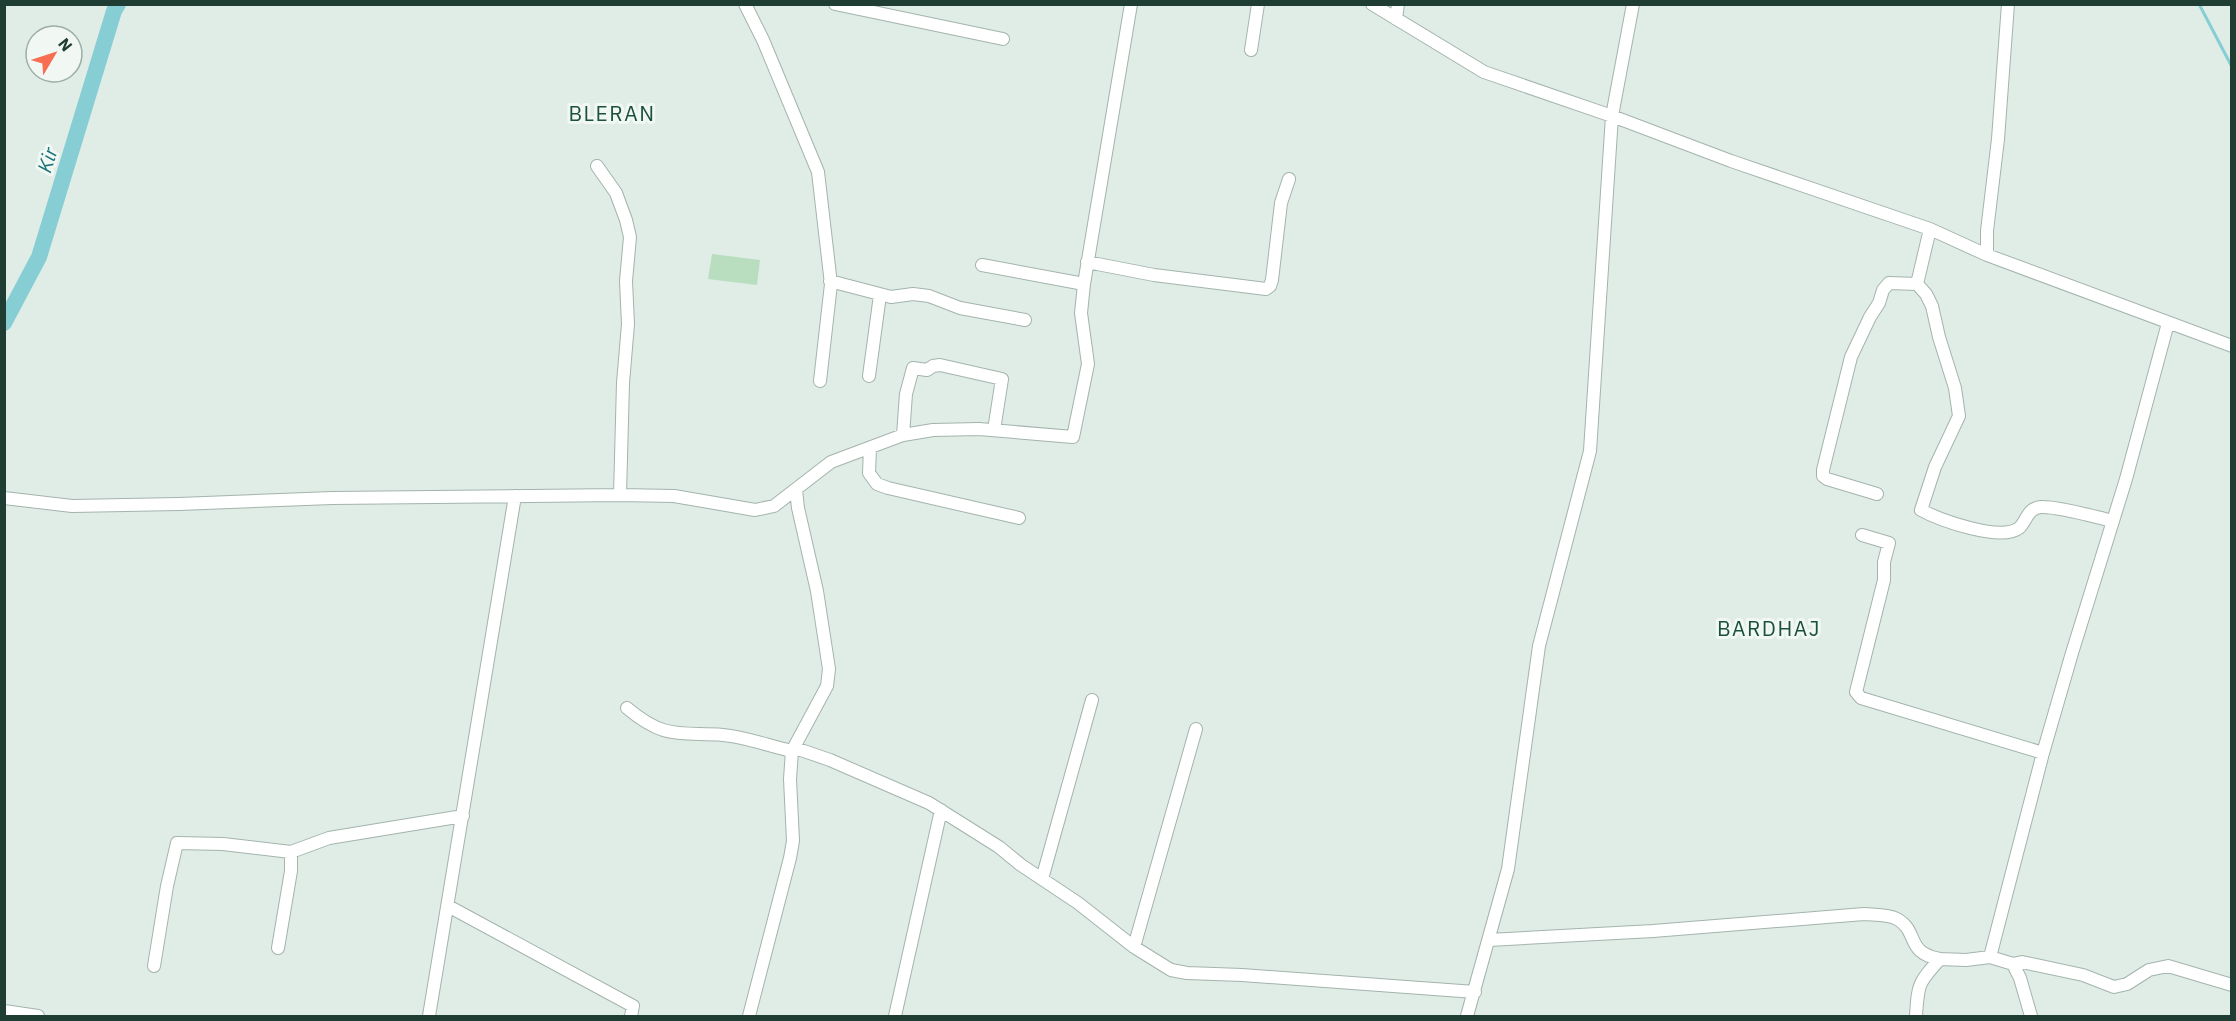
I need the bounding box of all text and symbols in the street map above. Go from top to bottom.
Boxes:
north arrow [24,24,84,84]
text: N [54,34,77,55]
district label: BLERAN [568,99,656,127]
water label: Kir [30,143,64,176]
district label: BARDHAJ [1717,614,1821,642]

